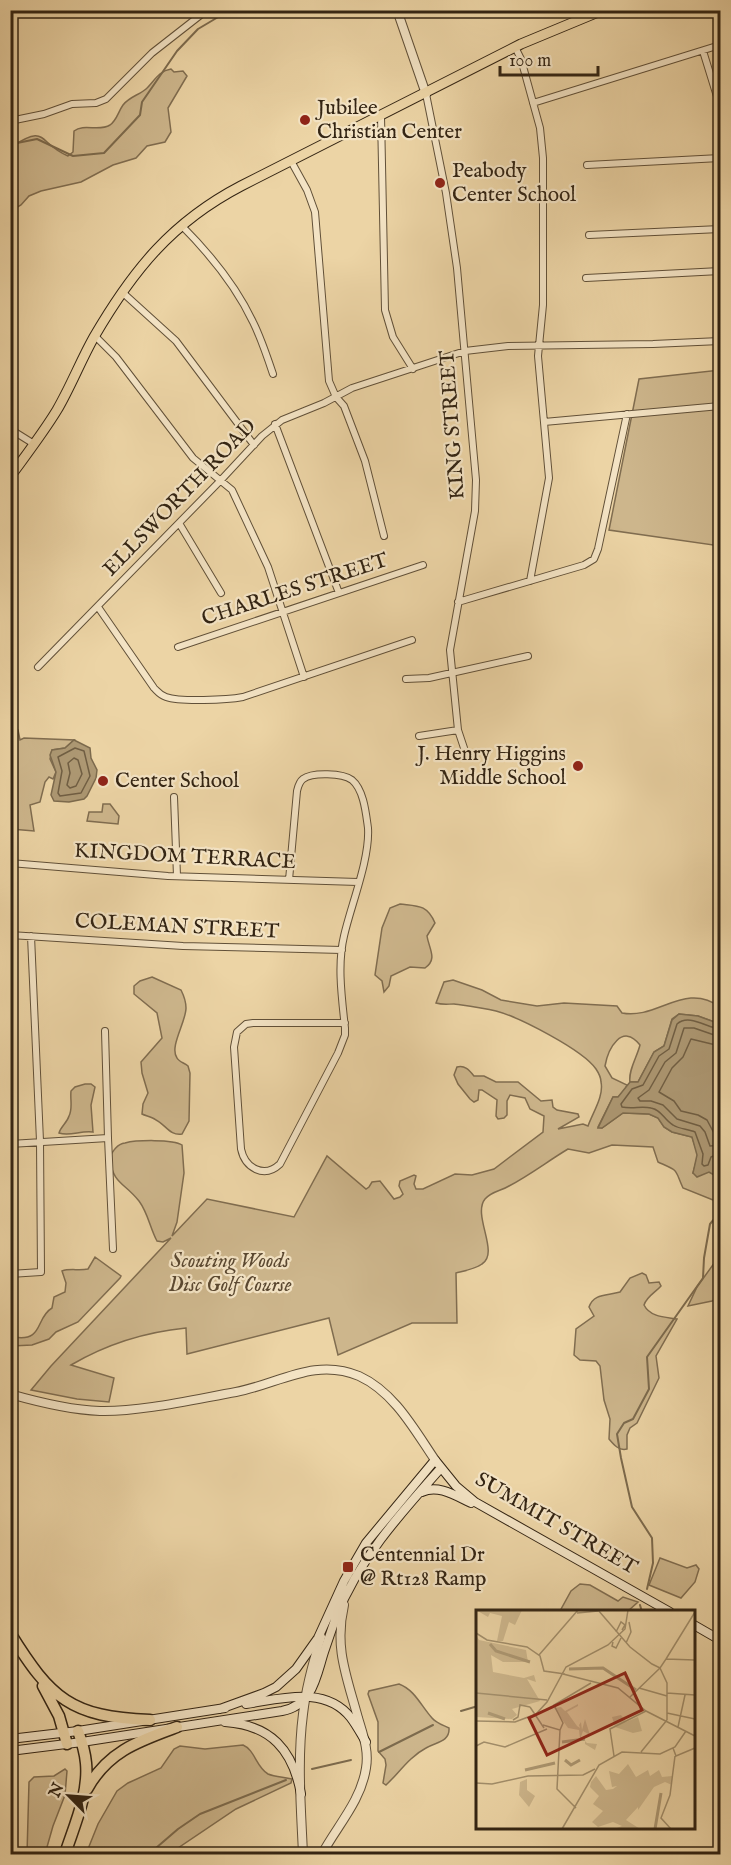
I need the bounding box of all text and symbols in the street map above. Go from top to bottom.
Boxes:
scale bar [500,39,598,77]
text: 100 m [509,50,551,73]
place label: Jubilee Christian Center [315,95,462,146]
marker: Jubilee Christian Center [298,113,312,127]
place label: Peabody Center School [452,158,576,209]
marker: Peabody Center School [433,176,447,190]
street label: KING STREET [434,349,472,501]
street label: ELLSWORTH ROAD [98,413,262,583]
street label: CHARLES STREET [198,547,392,633]
place label: J. Henry Higgins Middle School [415,741,566,792]
marker: J. Henry Higgins Middle School [571,759,585,773]
place label: Center School [115,768,239,795]
marker: Center School [96,774,110,788]
street label: KINGDOM TERRACE [73,838,297,876]
street label: COLEMAN STREET [74,908,281,946]
park label: Scouting Woods Disc Golf Course [168,1248,292,1299]
street label: SUMMIT STREET [470,1466,643,1582]
place label: Centennial Dr @ Rt128 Ramp [360,1542,486,1593]
marker: Centennial Dr @ Rt128 Ramp [341,1560,355,1574]
inset map [476,1610,695,1829]
north arrow [39,1766,99,1826]
text: N [45,1780,69,1802]

